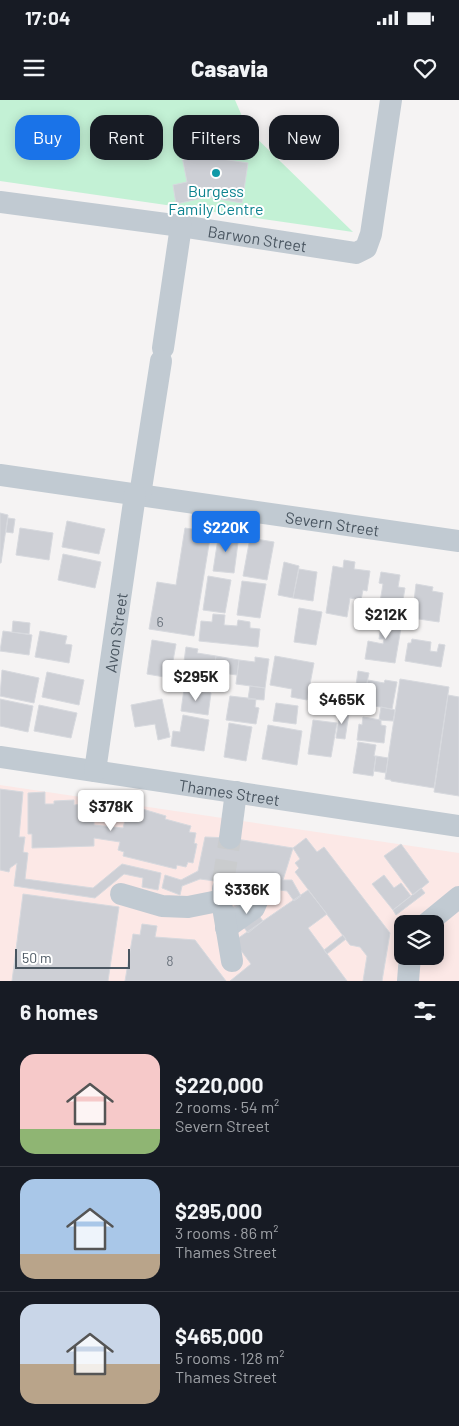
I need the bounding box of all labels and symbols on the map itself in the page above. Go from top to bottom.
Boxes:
marker: Burgess Family Centre [210,167,222,179]
place label: Burgess Family Centre [168,181,264,218]
street label: Barwon Street [207,221,308,255]
street label: Severn Street [284,507,381,539]
pin: $220K [191,510,261,553]
street label: Avon Street [100,591,130,674]
pin: $212K [351,598,421,640]
house number: 6 [156,613,164,630]
pin: $295K [161,660,231,702]
pin: $465K [307,682,377,725]
street label: Thames Street [178,775,281,808]
pin: $378K [76,790,146,832]
pin: $336K [212,872,282,915]
scale bar [15,946,130,969]
house number: 8 [166,952,174,969]

